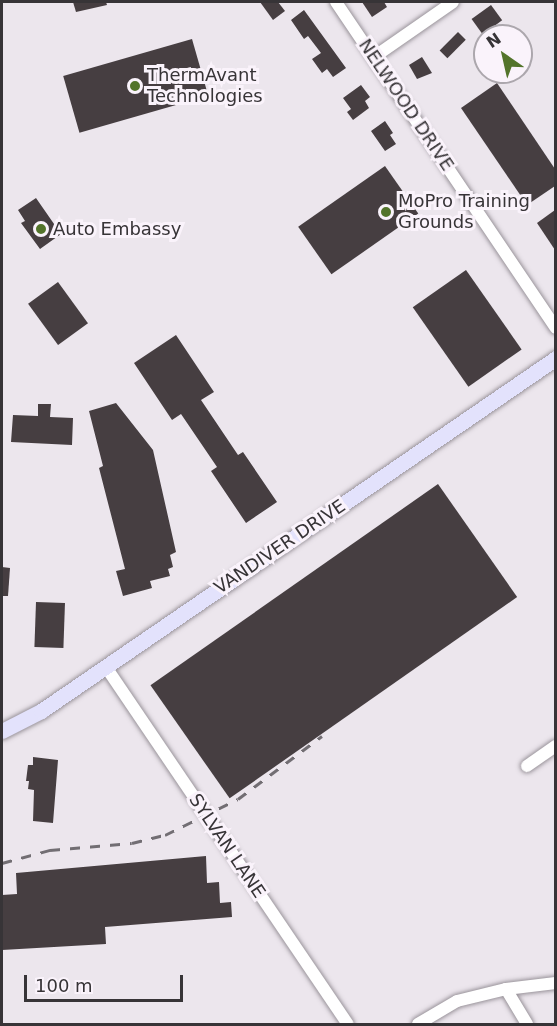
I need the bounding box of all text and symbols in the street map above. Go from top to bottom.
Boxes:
north arrow [473,24,533,84]
text: N [483,29,505,52]
street label: NELWOOD DRIVE [354,35,458,175]
place label: ThermAvant Technologies [147,65,263,107]
marker: ThermAvant Technologies [128,79,142,93]
place label: MoPro Training Grounds [398,191,530,234]
marker: MoPro Training Grounds [379,205,393,219]
place label: Auto Embassy [53,218,181,240]
marker: Auto Embassy [34,222,48,236]
street label: VANDIVER DRIVE [210,495,350,599]
street label: SYLVAN LANE [184,790,270,902]
scale bar [27,963,186,1001]
text: 100 m [35,975,93,996]

